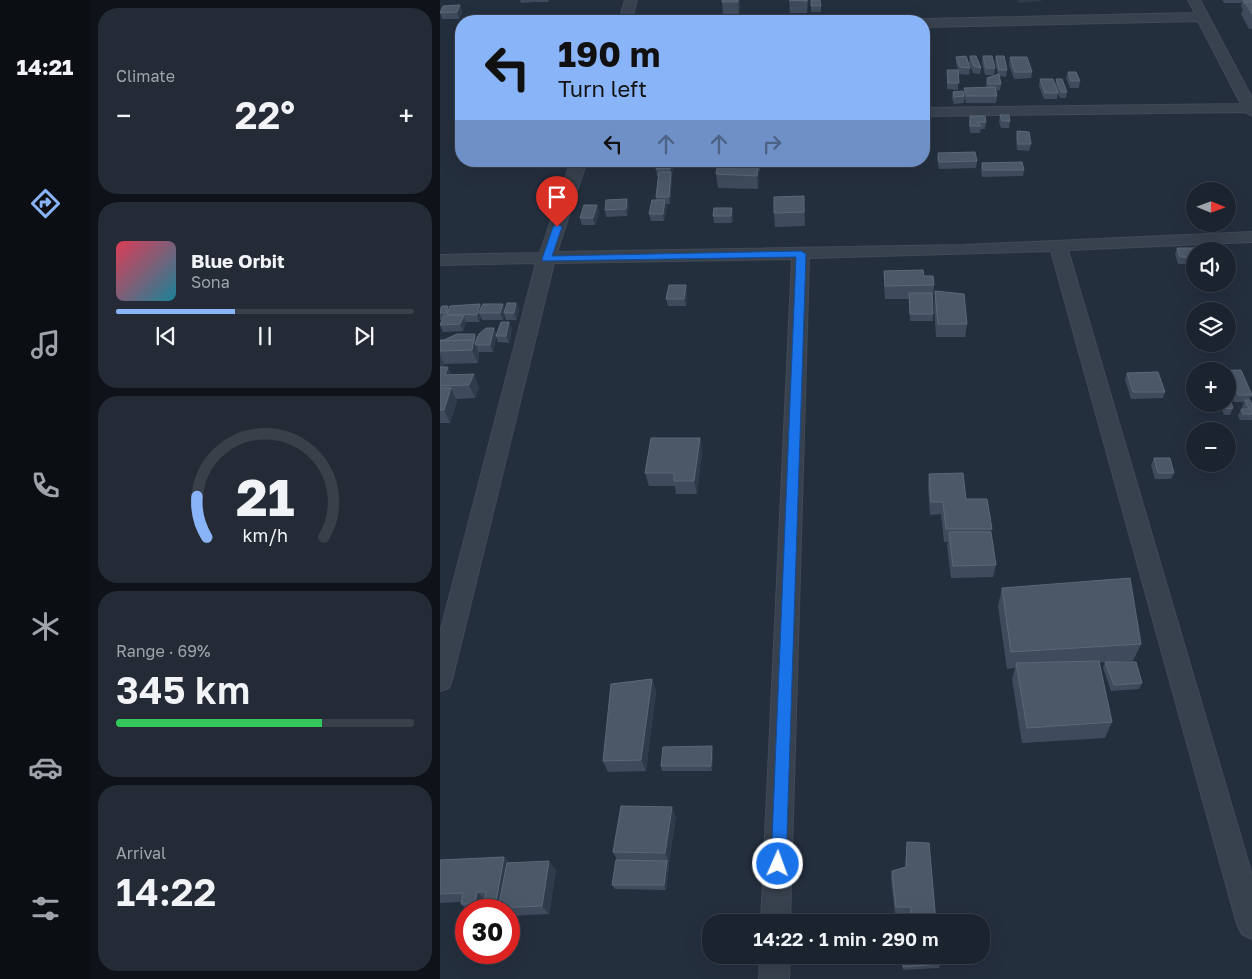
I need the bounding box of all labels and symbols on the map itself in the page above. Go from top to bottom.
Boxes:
pin [536,176,578,227]
north arrow [1186,182,1236,232]
position arrow [751,837,803,889]
speed limit sign: 30 [455,899,520,964]

